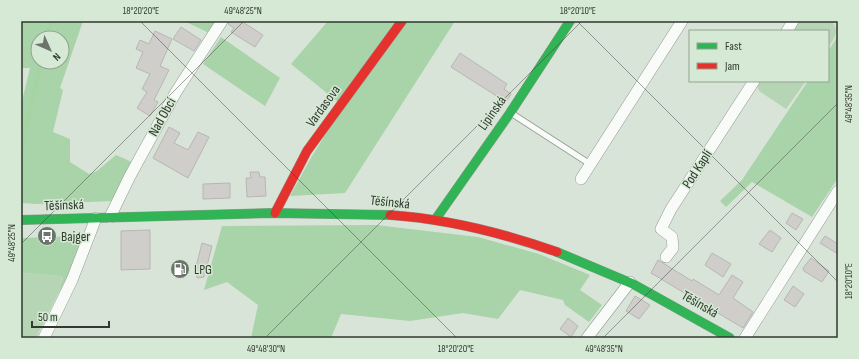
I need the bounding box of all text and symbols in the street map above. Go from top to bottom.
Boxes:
text: 18°20'20"E [123,5,159,17]
text: 49°48'25"N [224,5,262,17]
text: 18°20'10"E [560,5,596,17]
north arrow [30,30,70,70]
legend [689,30,829,82]
text: Fast [725,39,742,54]
text: N [50,50,63,63]
text: Jam [724,59,740,74]
street label: Vardasova [302,82,344,130]
text: 49°48'35"N [843,85,855,123]
street label: Lipinská [474,93,510,133]
street label: Nad Obcí [145,94,180,139]
street label: Pod Kaplí [678,146,716,191]
street label: Těšínská [369,191,411,213]
street label: Těšínská [44,196,84,214]
text: 49°48'25"N [6,224,18,262]
bus stop icon: Bajger [36,225,58,247]
place label: Bajger [61,228,90,245]
fuel station icon: LPG [169,258,191,280]
place label: LPG [194,261,212,278]
text: 18°20'10"E [843,263,855,299]
street label: Těšínská [679,287,721,321]
scale bar [32,303,109,329]
text: 50 m [38,310,58,325]
text: 49°48'30"N [247,343,285,355]
text: 18°20'20"E [438,343,474,355]
text: 49°48'35"N [585,343,623,355]

